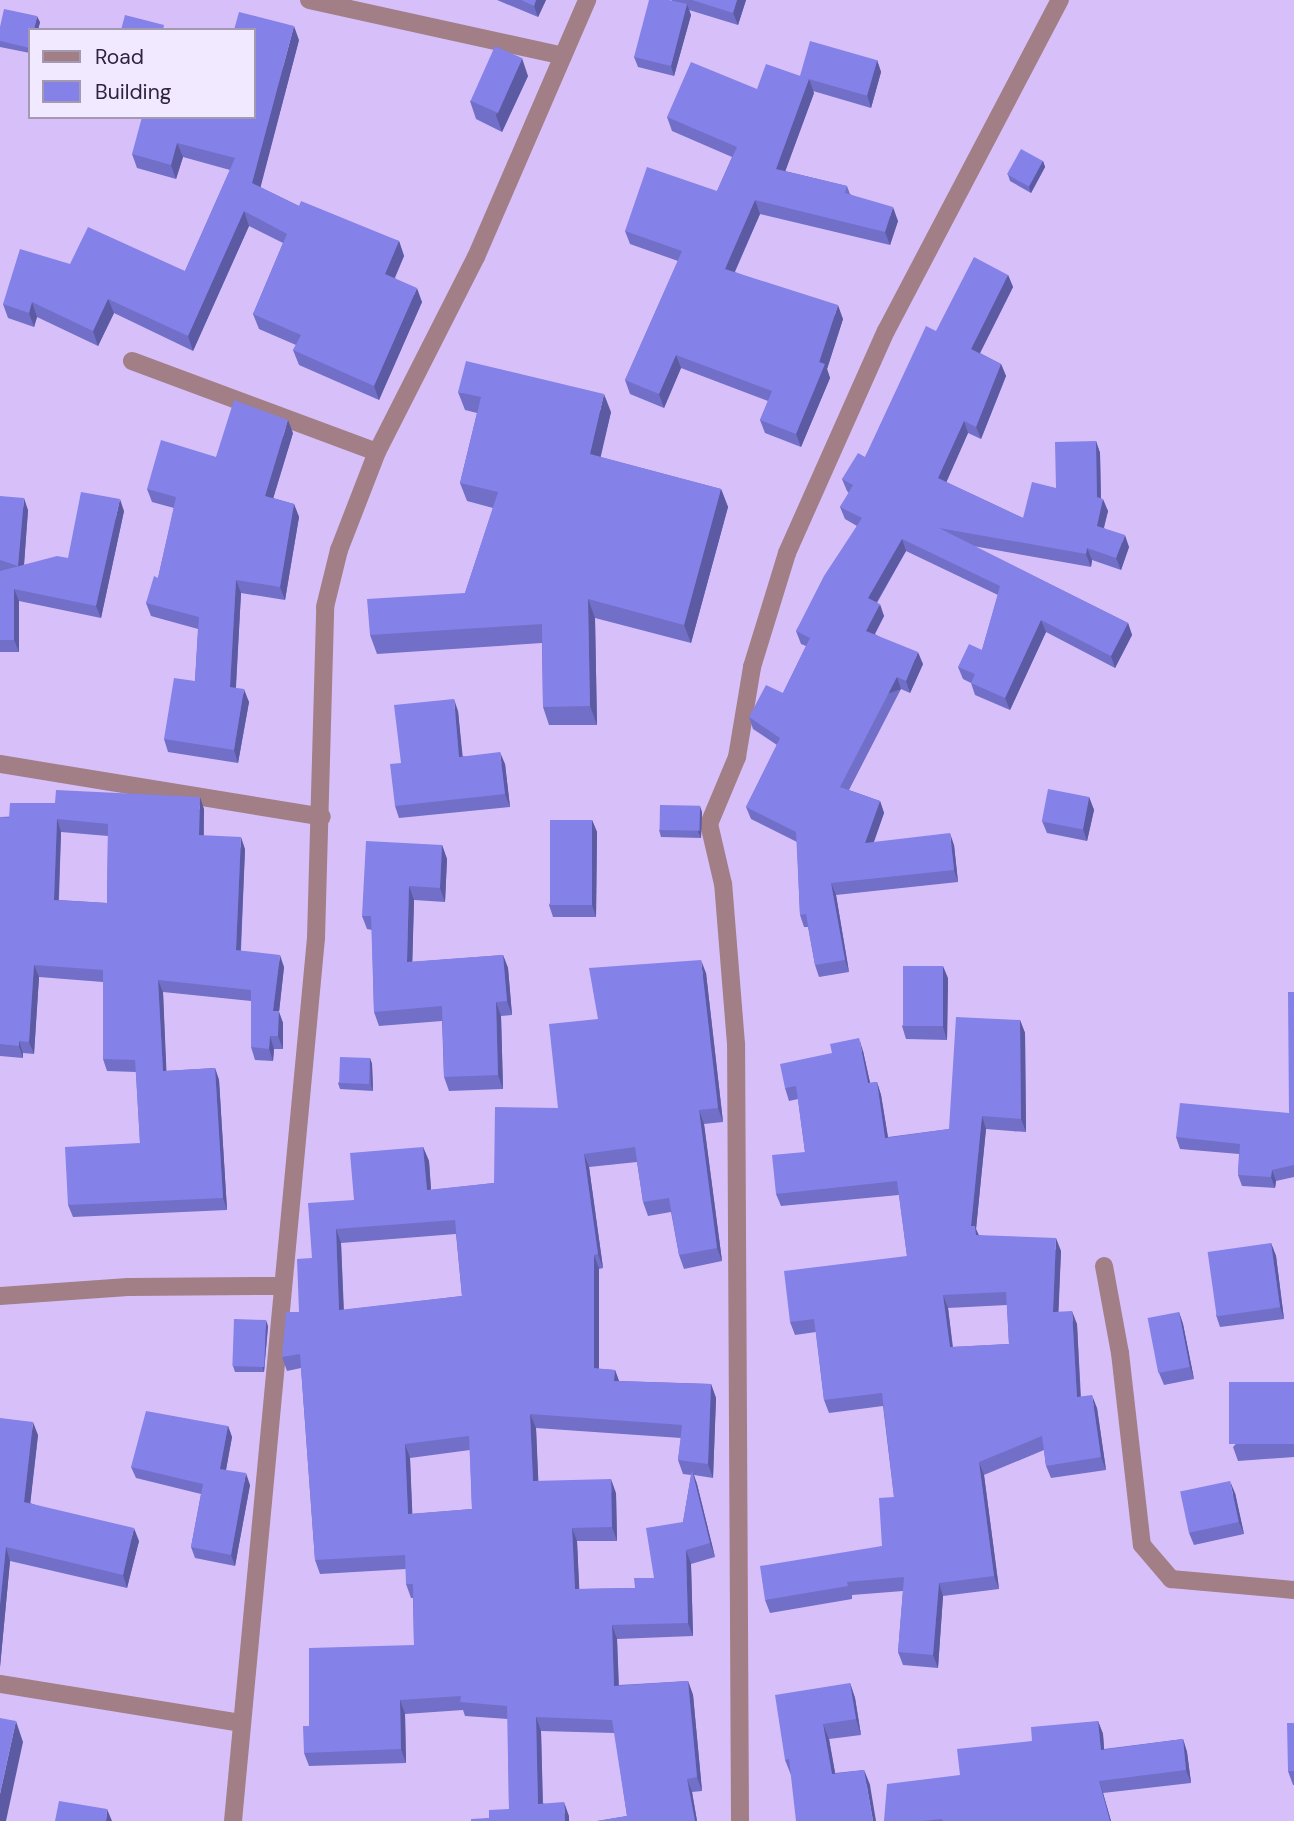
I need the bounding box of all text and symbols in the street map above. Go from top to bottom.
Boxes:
legend [28,28,256,119]
text: Road [95,43,144,71]
text: Building [95,78,171,106]

